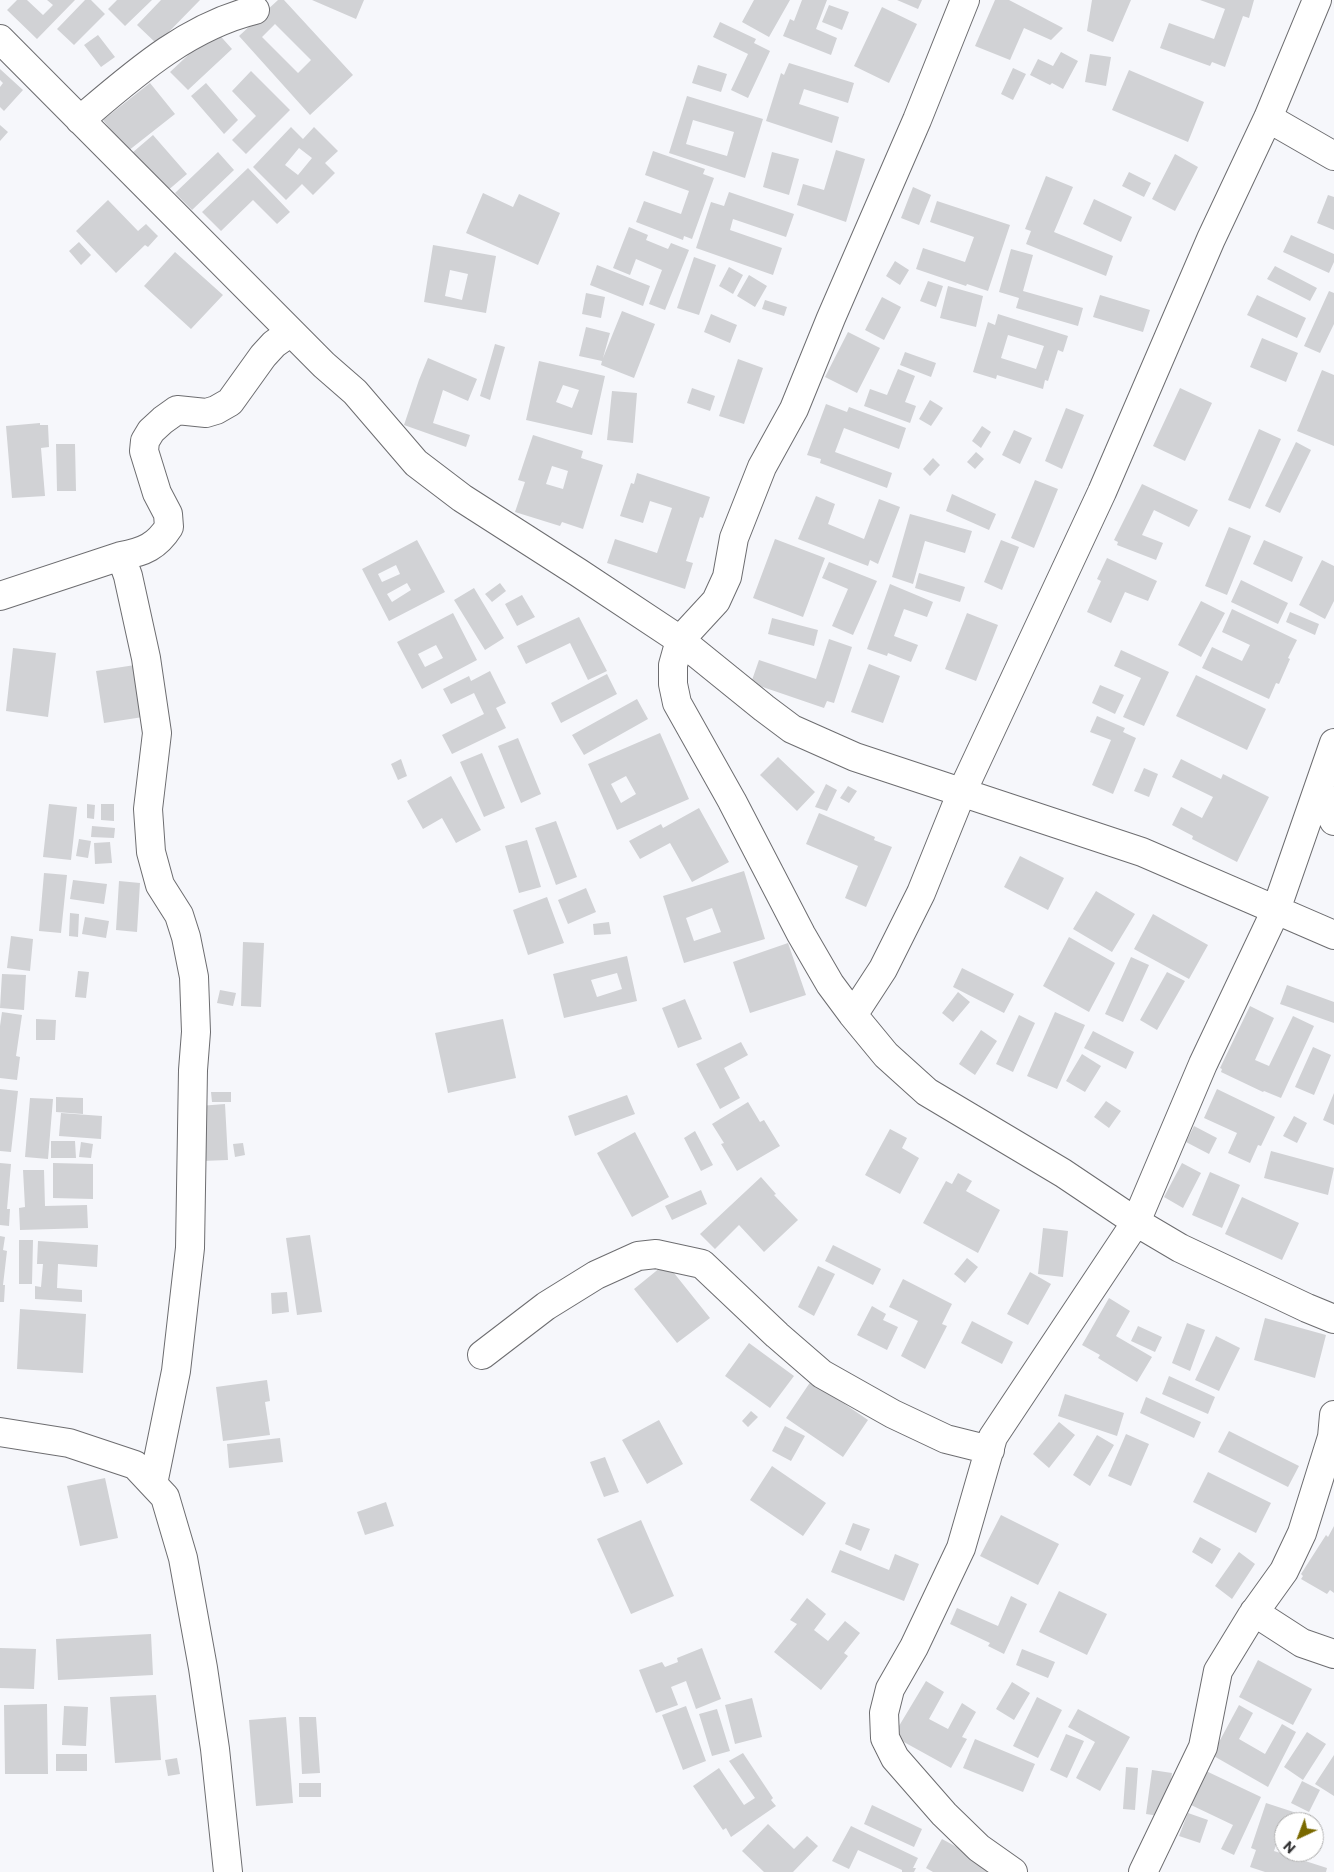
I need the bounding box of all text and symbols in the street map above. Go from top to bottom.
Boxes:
north arrow [1274,1812,1324,1862]
text: N [1279,1838,1299,1857]

